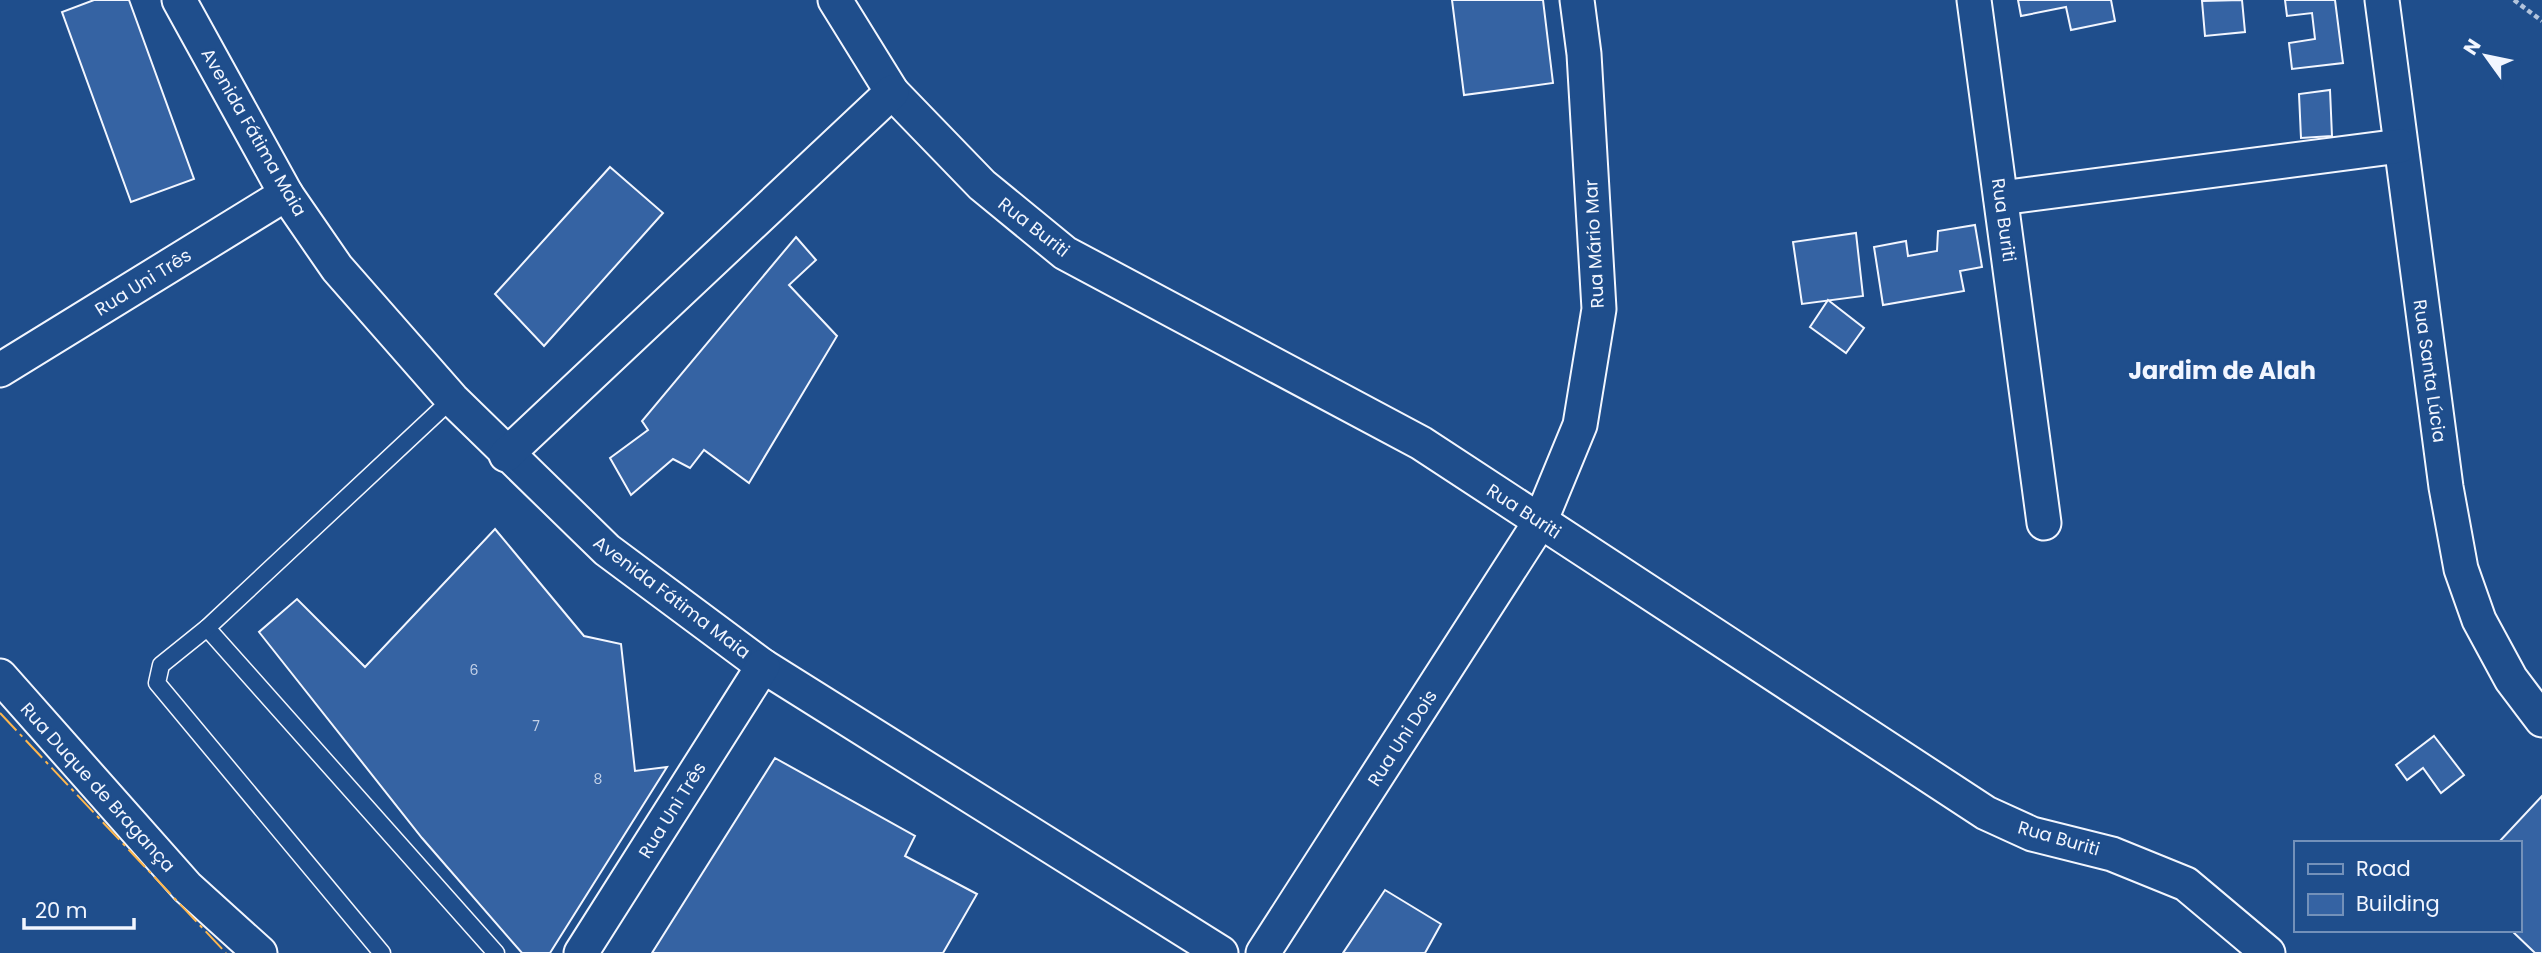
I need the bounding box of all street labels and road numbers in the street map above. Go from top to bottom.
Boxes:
street label: Avenida Fátima Maia [196,43,312,221]
street label: Rua Buriti [1986,177,2022,263]
street label: Rua Mário Mar [1578,179,1610,309]
street label: Rua Buriti [993,191,1075,263]
street label: Rua Uni Três [90,242,196,322]
street label: Rua Santa Lúcia [2408,298,2452,444]
street label: Rua Buriti [1482,478,1566,544]
street label: Avenida Fátima Maia [588,530,756,664]
street label: Rua Uni Dois [1361,685,1443,791]
street label: Rua Duque de Bragança [15,697,181,877]
street label: Rua Uni Três [632,757,712,863]
street label: Rua Buriti [2015,814,2103,862]

